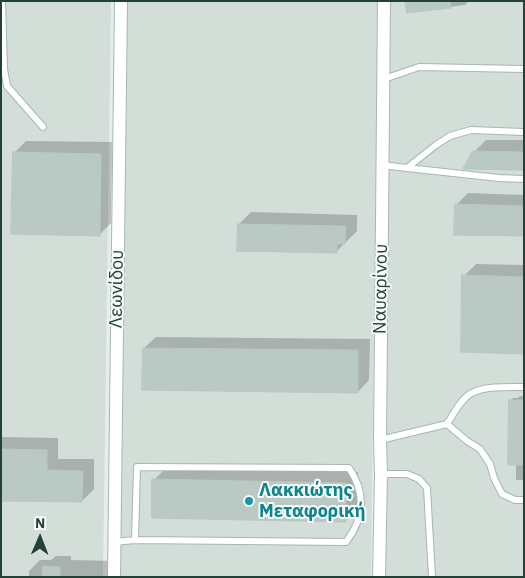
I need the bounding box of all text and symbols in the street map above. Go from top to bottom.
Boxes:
street label: Ναυαρίνου [369,244,393,334]
street label: Λεωνίδου [106,249,128,329]
place label: Λακκιώτης Μεταφορική [259,480,366,522]
marker: Λακκιώτης Μεταφορική [243,495,255,507]
north arrow [15,513,65,563]
text: N [35,514,45,532]

